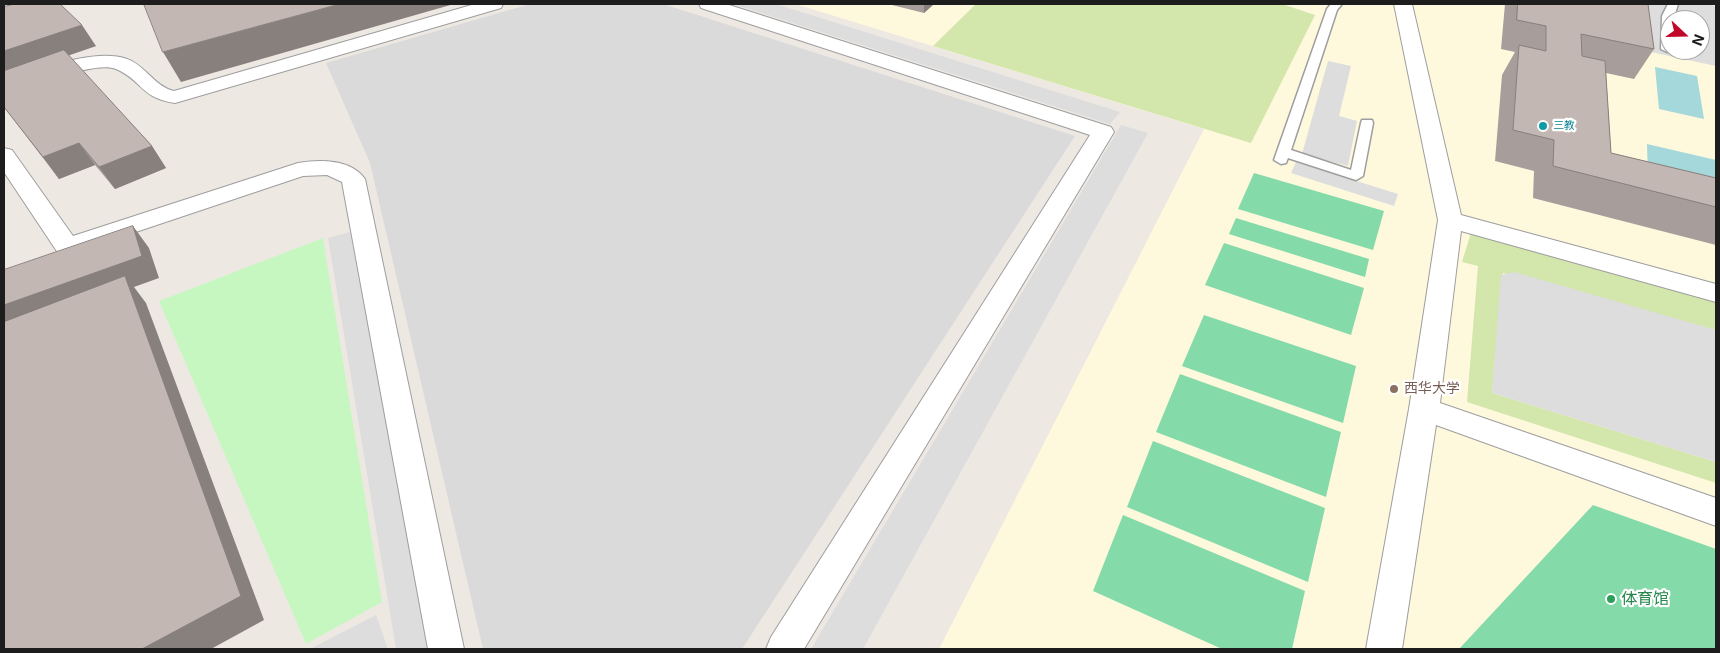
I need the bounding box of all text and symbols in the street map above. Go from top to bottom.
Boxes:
north arrow [1660,10,1710,60]
text: N [1689,32,1708,48]
place label: 三教 [1553,119,1575,133]
marker: 三教 [1537,120,1549,132]
place label: 西华大学 [1404,381,1460,397]
marker: 西华大学 [1388,383,1400,395]
place label: 体育馆 [1621,589,1669,609]
marker: 体育馆 [1605,593,1617,605]

